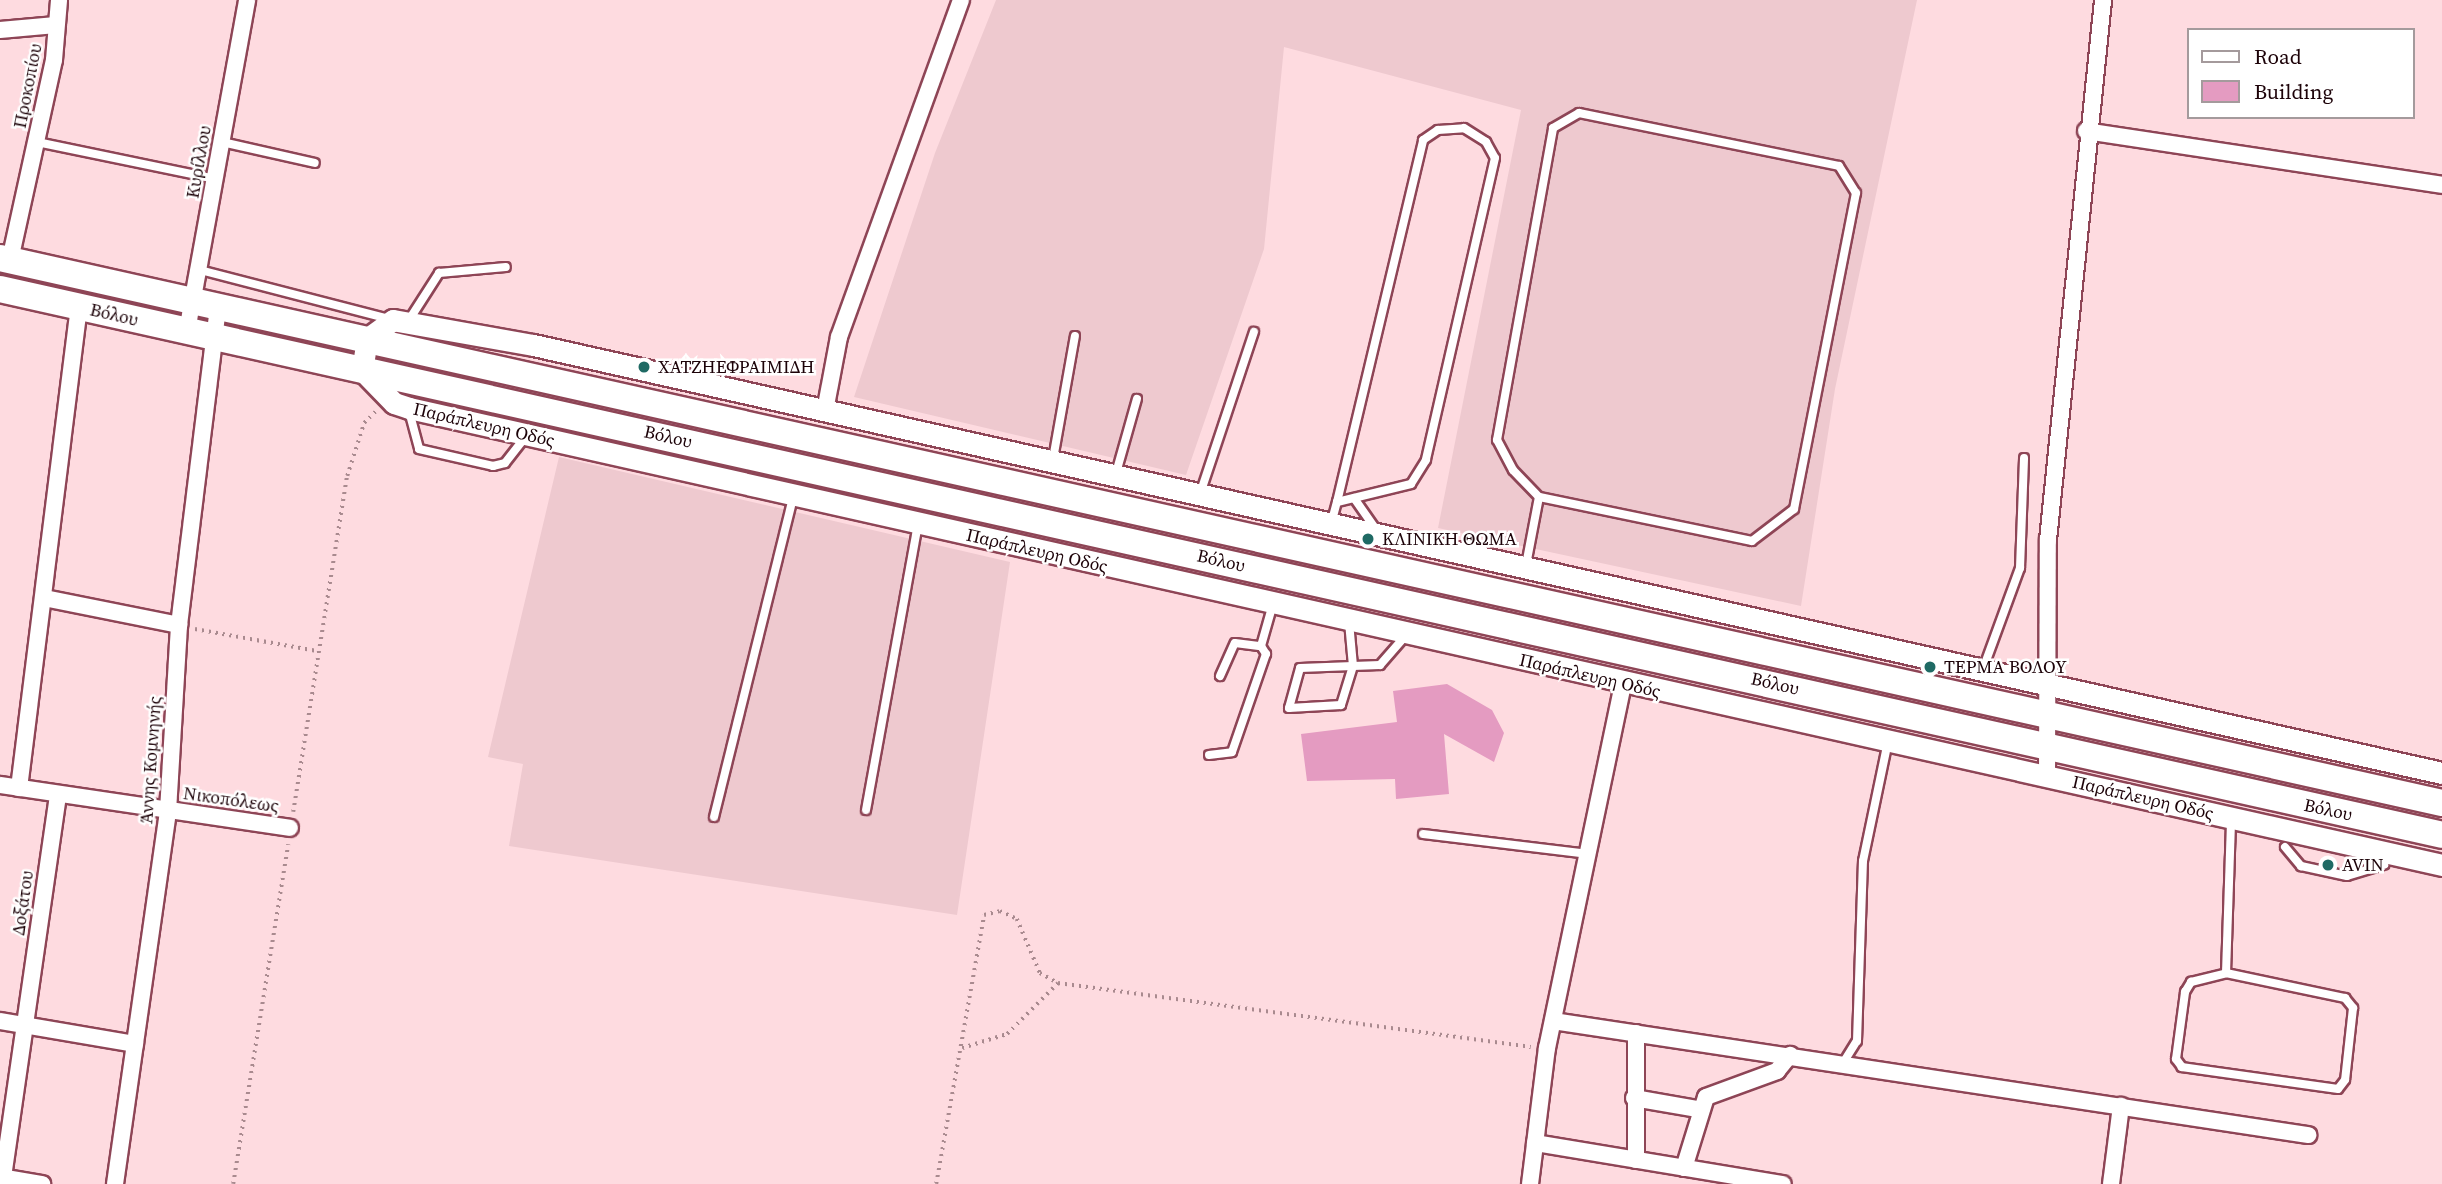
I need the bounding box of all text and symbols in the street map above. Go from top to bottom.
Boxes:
legend [2186,28,2414,119]
street label: Προκοπίου [9,42,47,130]
text: Road [2254,42,2302,71]
text: Building [2254,77,2333,106]
street label: Κυρίλλου [182,124,216,200]
street label: Βόλου [88,299,140,331]
place label: ΧΑΤΖΗΕΦΡΑΙΜΙΔΗ [658,356,814,378]
marker: ΧΑΤΖΗΕΦΡΑΙΜΙΔΗ [636,359,652,375]
street label: Παράπλευρη Οδός [411,398,557,452]
street label: Βόλου [642,421,694,453]
street label: Παράπλευρη Οδός [964,524,1110,578]
place label: ΚΛΙΝΙΚΗ ΘΩΜΑ [1382,528,1517,550]
marker: ΚΛΙΝΙΚΗ ΘΩΜΑ [1360,531,1376,547]
street label: Βόλου [1195,545,1247,577]
street label: Παράπλευρη Οδός [1517,649,1663,703]
place label: ΤΕΡΜΑ ΒΟΛΟΥ [1944,656,2067,678]
marker: ΤΕΡΜΑ ΒΟΛΟΥ [1922,659,1938,675]
street label: Βόλου [1749,668,1801,700]
street label: Άννης Κομνηνής [136,695,166,825]
street label: Παράπλευρη Οδός [2070,771,2216,825]
street label: Νικοπόλεως [182,783,280,817]
street label: Βόλου [2302,794,2354,826]
place label: AVIN [2342,854,2384,876]
marker: AVIN [2320,857,2336,873]
street label: Δοξάτου [8,869,38,937]

